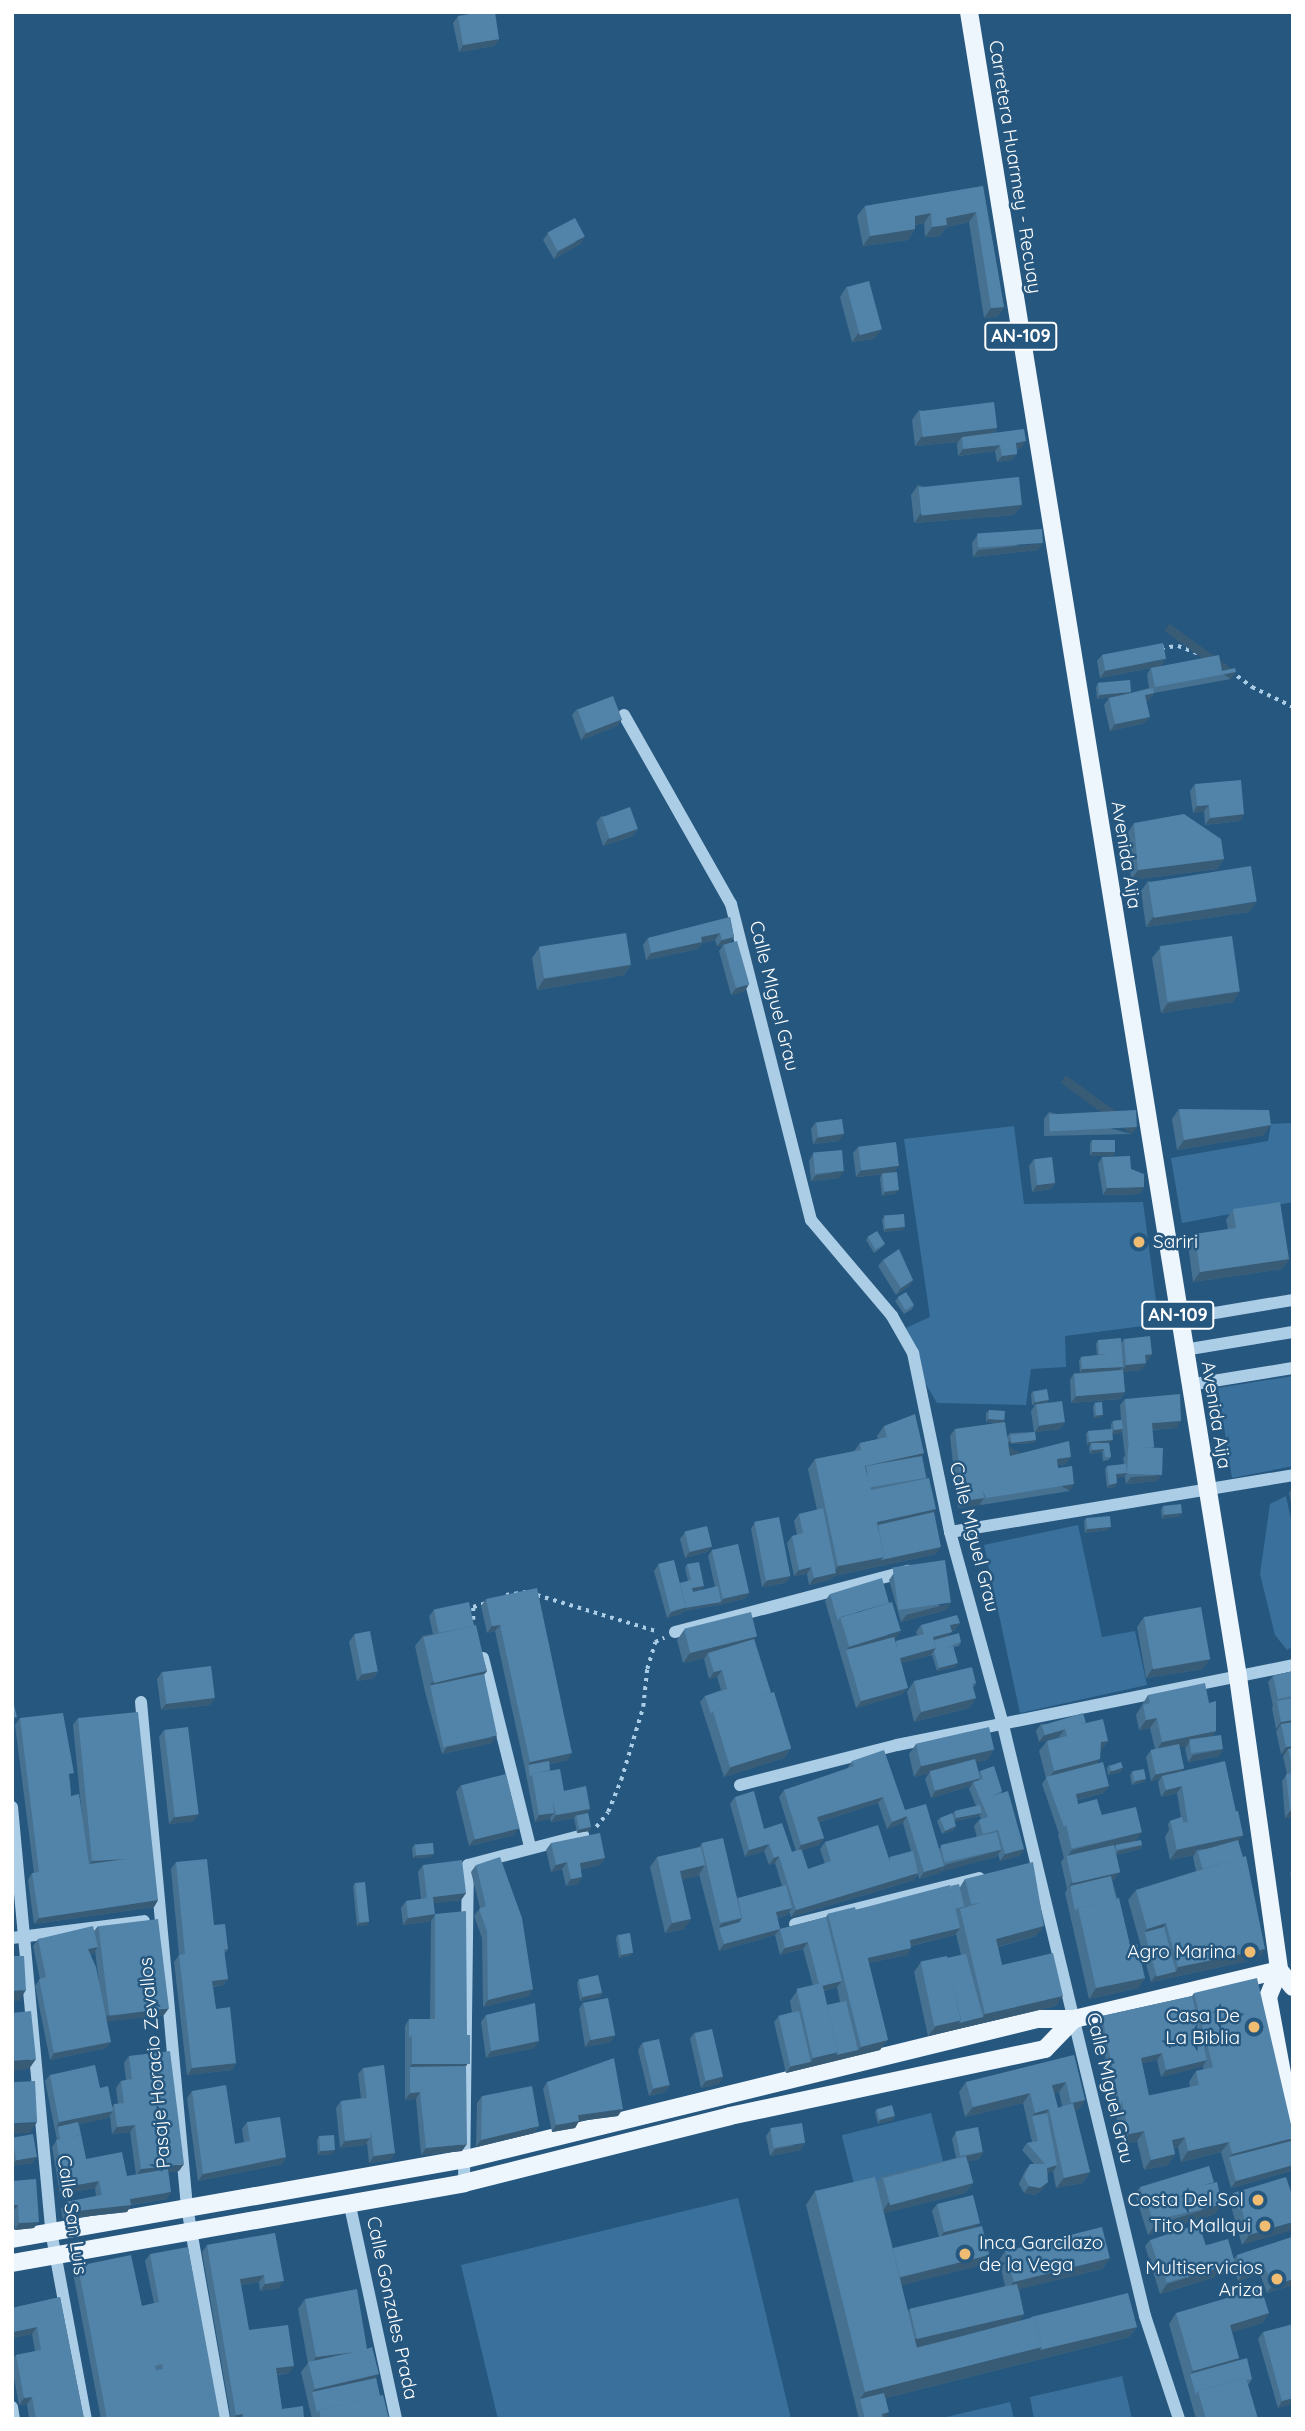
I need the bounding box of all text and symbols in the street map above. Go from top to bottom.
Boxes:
street label: Carretera Huarmey - Recuay [984,39,1046,295]
road number: AN-109 [984,322,1058,350]
street label: Avenida Aija [1106,800,1146,910]
street label: Calle MIguel Grau [744,918,804,1074]
place label: Sariri [1153,1231,1198,1253]
marker: Sariri [1131,1234,1147,1250]
road number: AN-109 [1141,1300,1215,1330]
street label: Avenida Aija [1196,1360,1236,1470]
street label: Calle MIguel Grau [944,1459,1004,1615]
place label: Agro Marina [1127,1941,1236,1963]
marker: Agro Marina [1242,1944,1258,1960]
street label: Pasaje Horacio Zevallos [134,1956,176,2170]
place label: Casa De La Biblia [1165,2005,1240,2049]
street label: Calle MIguel Grau [1082,2010,1138,2166]
marker: Casa De La Biblia [1246,2019,1262,2035]
street label: Calle San Luis [52,2154,92,2276]
place label: Costa Del Sol [1127,2189,1244,2211]
marker: Costa Del Sol [1250,2192,1266,2208]
street label: Calle Gonzales Prada [361,2214,423,2402]
place label: Tito Mallqui [1150,2215,1251,2237]
marker: Tito Mallqui [1257,2218,1273,2234]
place label: Inca Garcilazo de la Vega [979,2232,1103,2276]
marker: Inca Garcilazo de la Vega [957,2246,973,2262]
place label: Multiservicios Ariza [1145,2257,1263,2301]
marker: Multiservicios Ariza [1269,2271,1285,2287]

